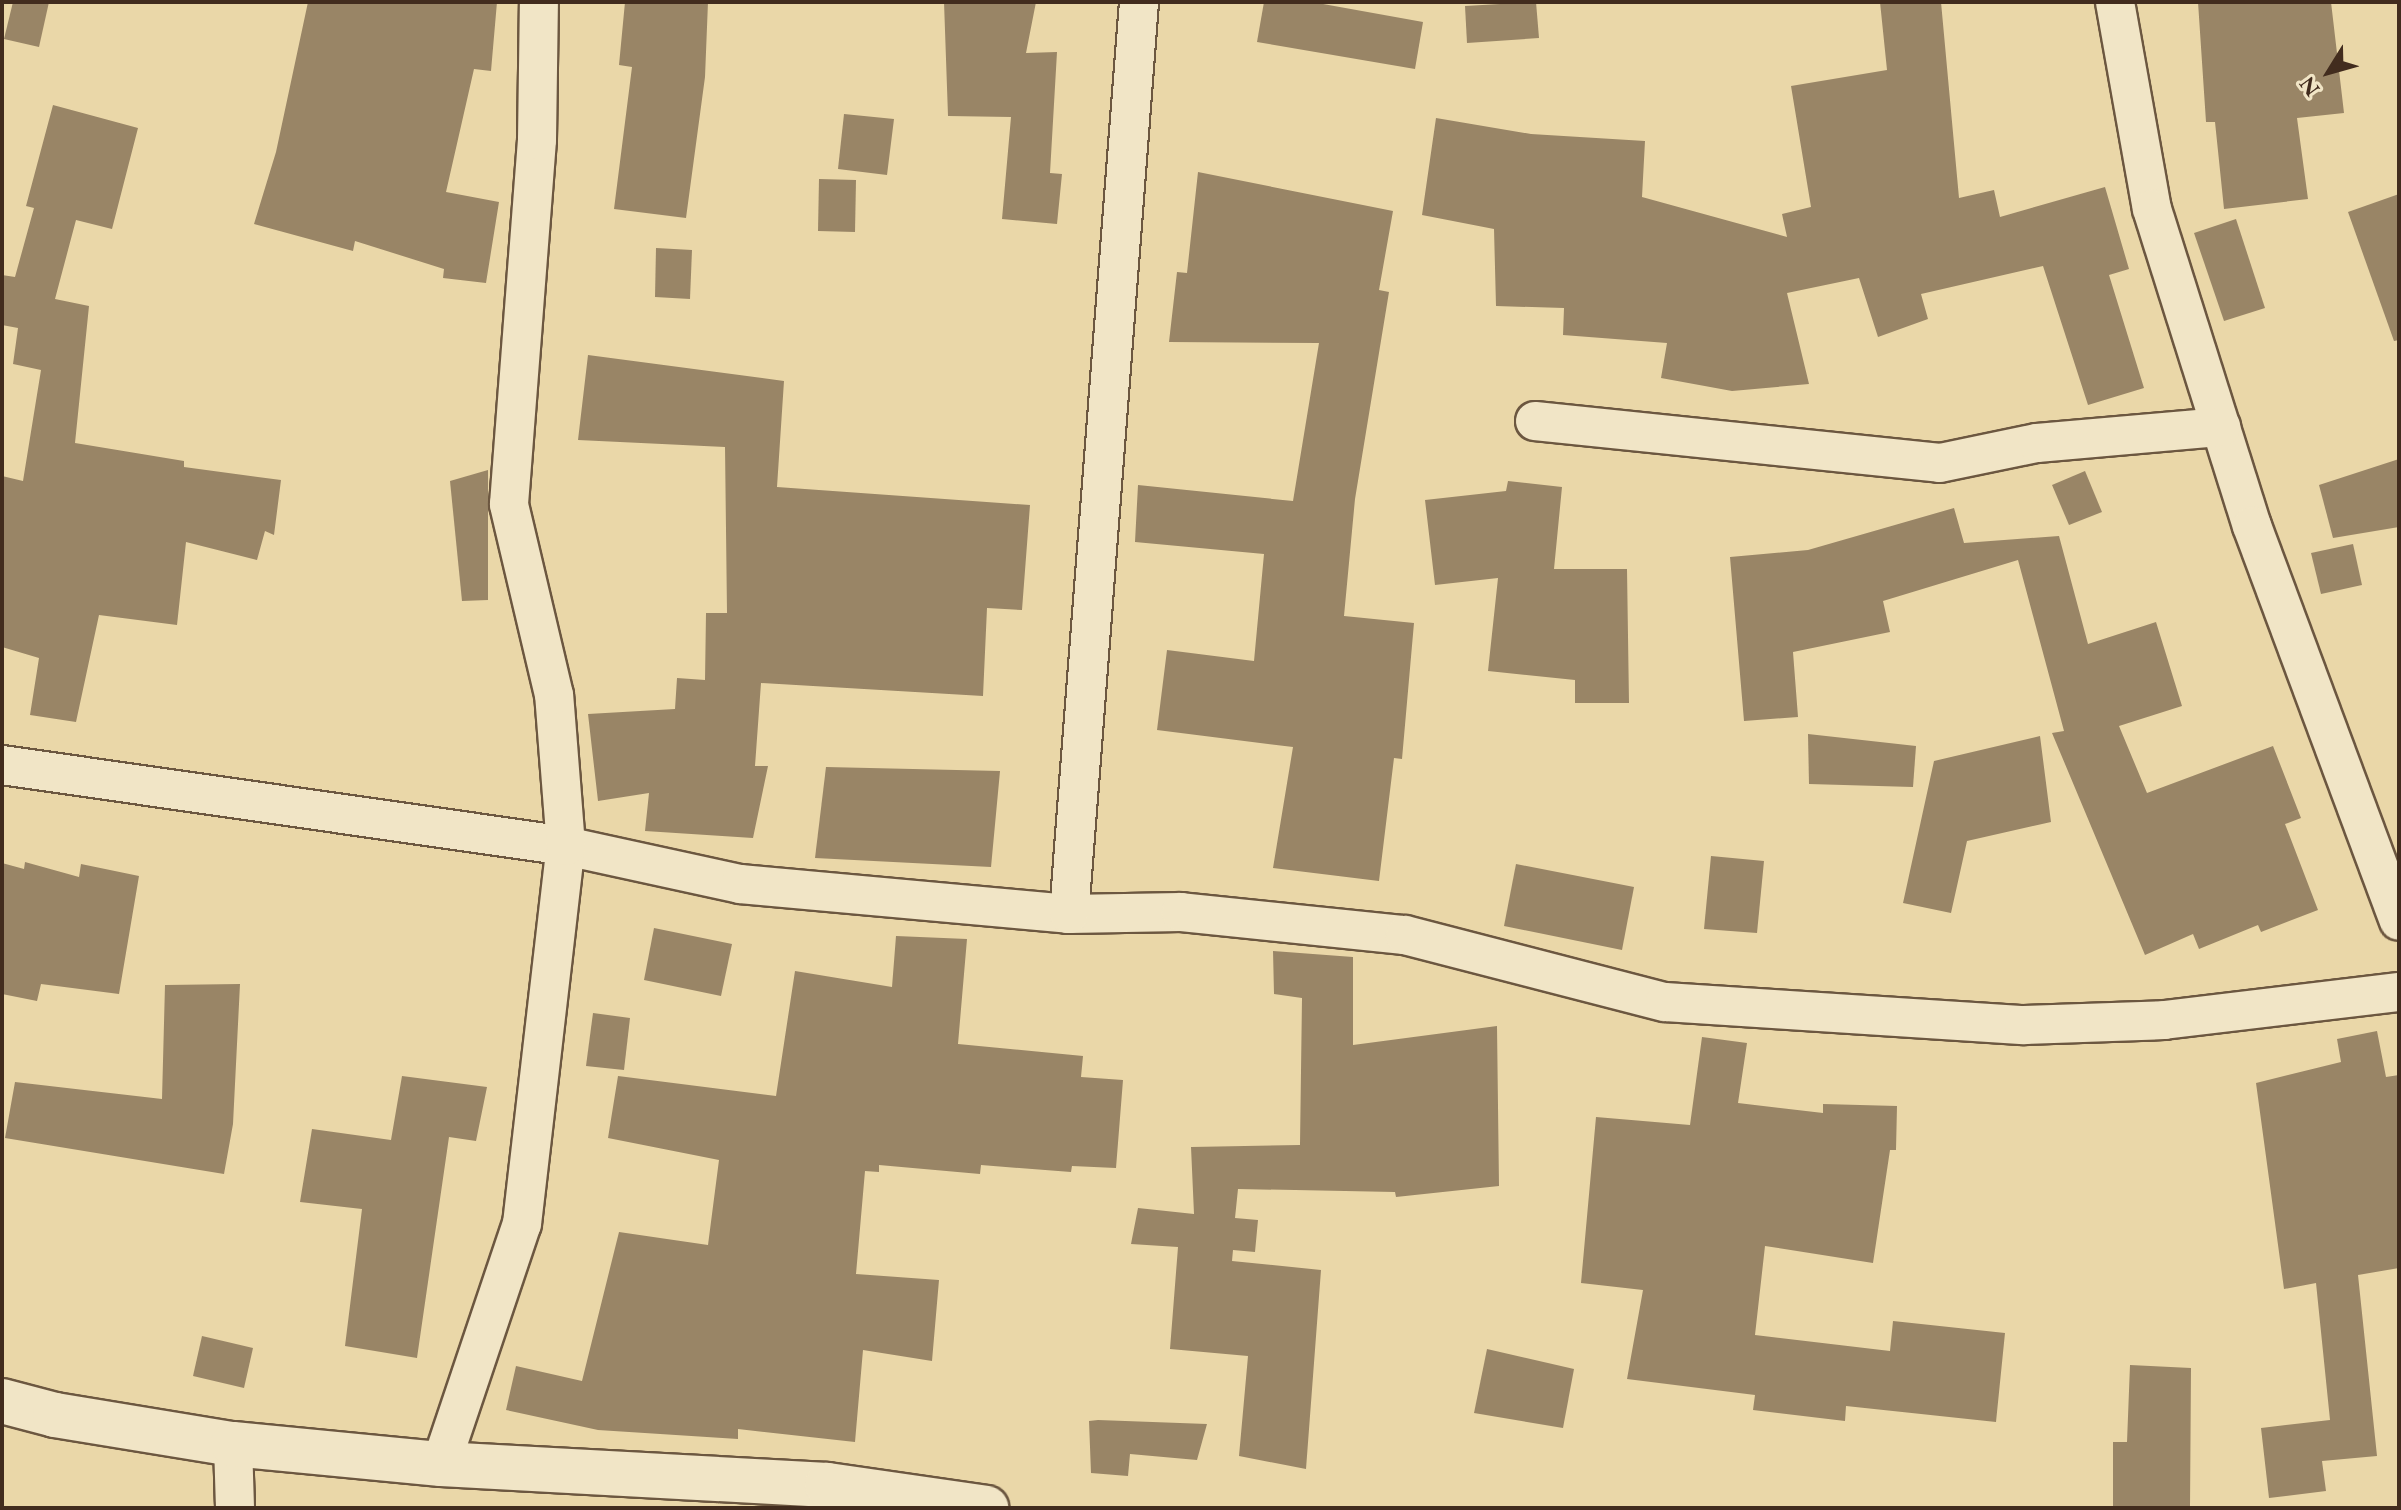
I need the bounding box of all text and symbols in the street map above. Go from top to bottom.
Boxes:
north arrow [2289,32,2369,112]
text: N [2292,71,2326,103]

